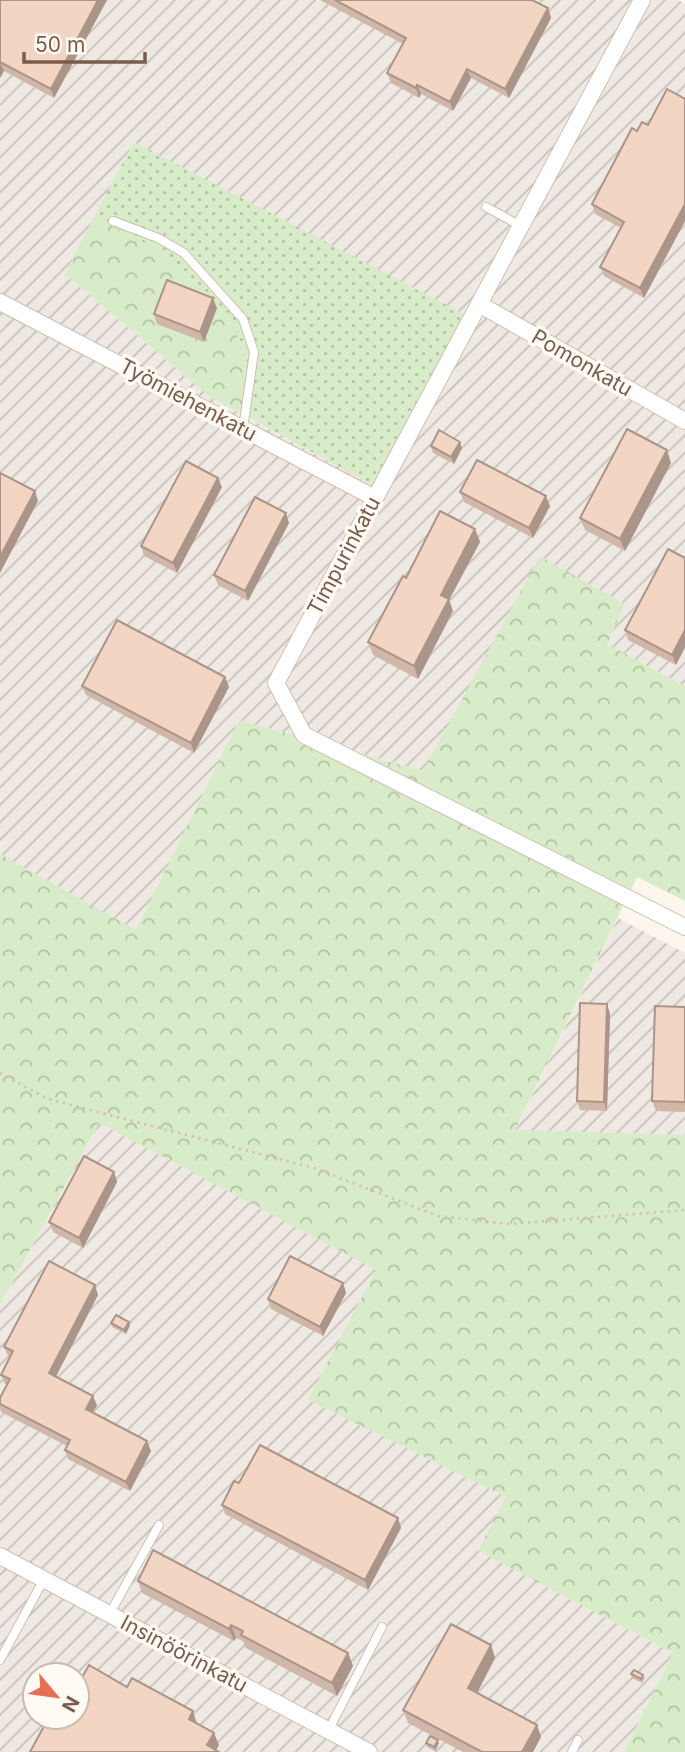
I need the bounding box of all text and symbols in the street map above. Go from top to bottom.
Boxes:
scale bar [24,21,145,65]
text: 50 m [35,32,85,57]
street label: Pomonkatu [528,324,637,401]
street label: Työmiehenkatu [115,353,261,446]
street label: Timpurinkatu [302,492,385,619]
street label: Insinöörinkatu [116,1610,252,1697]
north arrow [21,1661,91,1731]
text: N [57,1692,84,1716]

